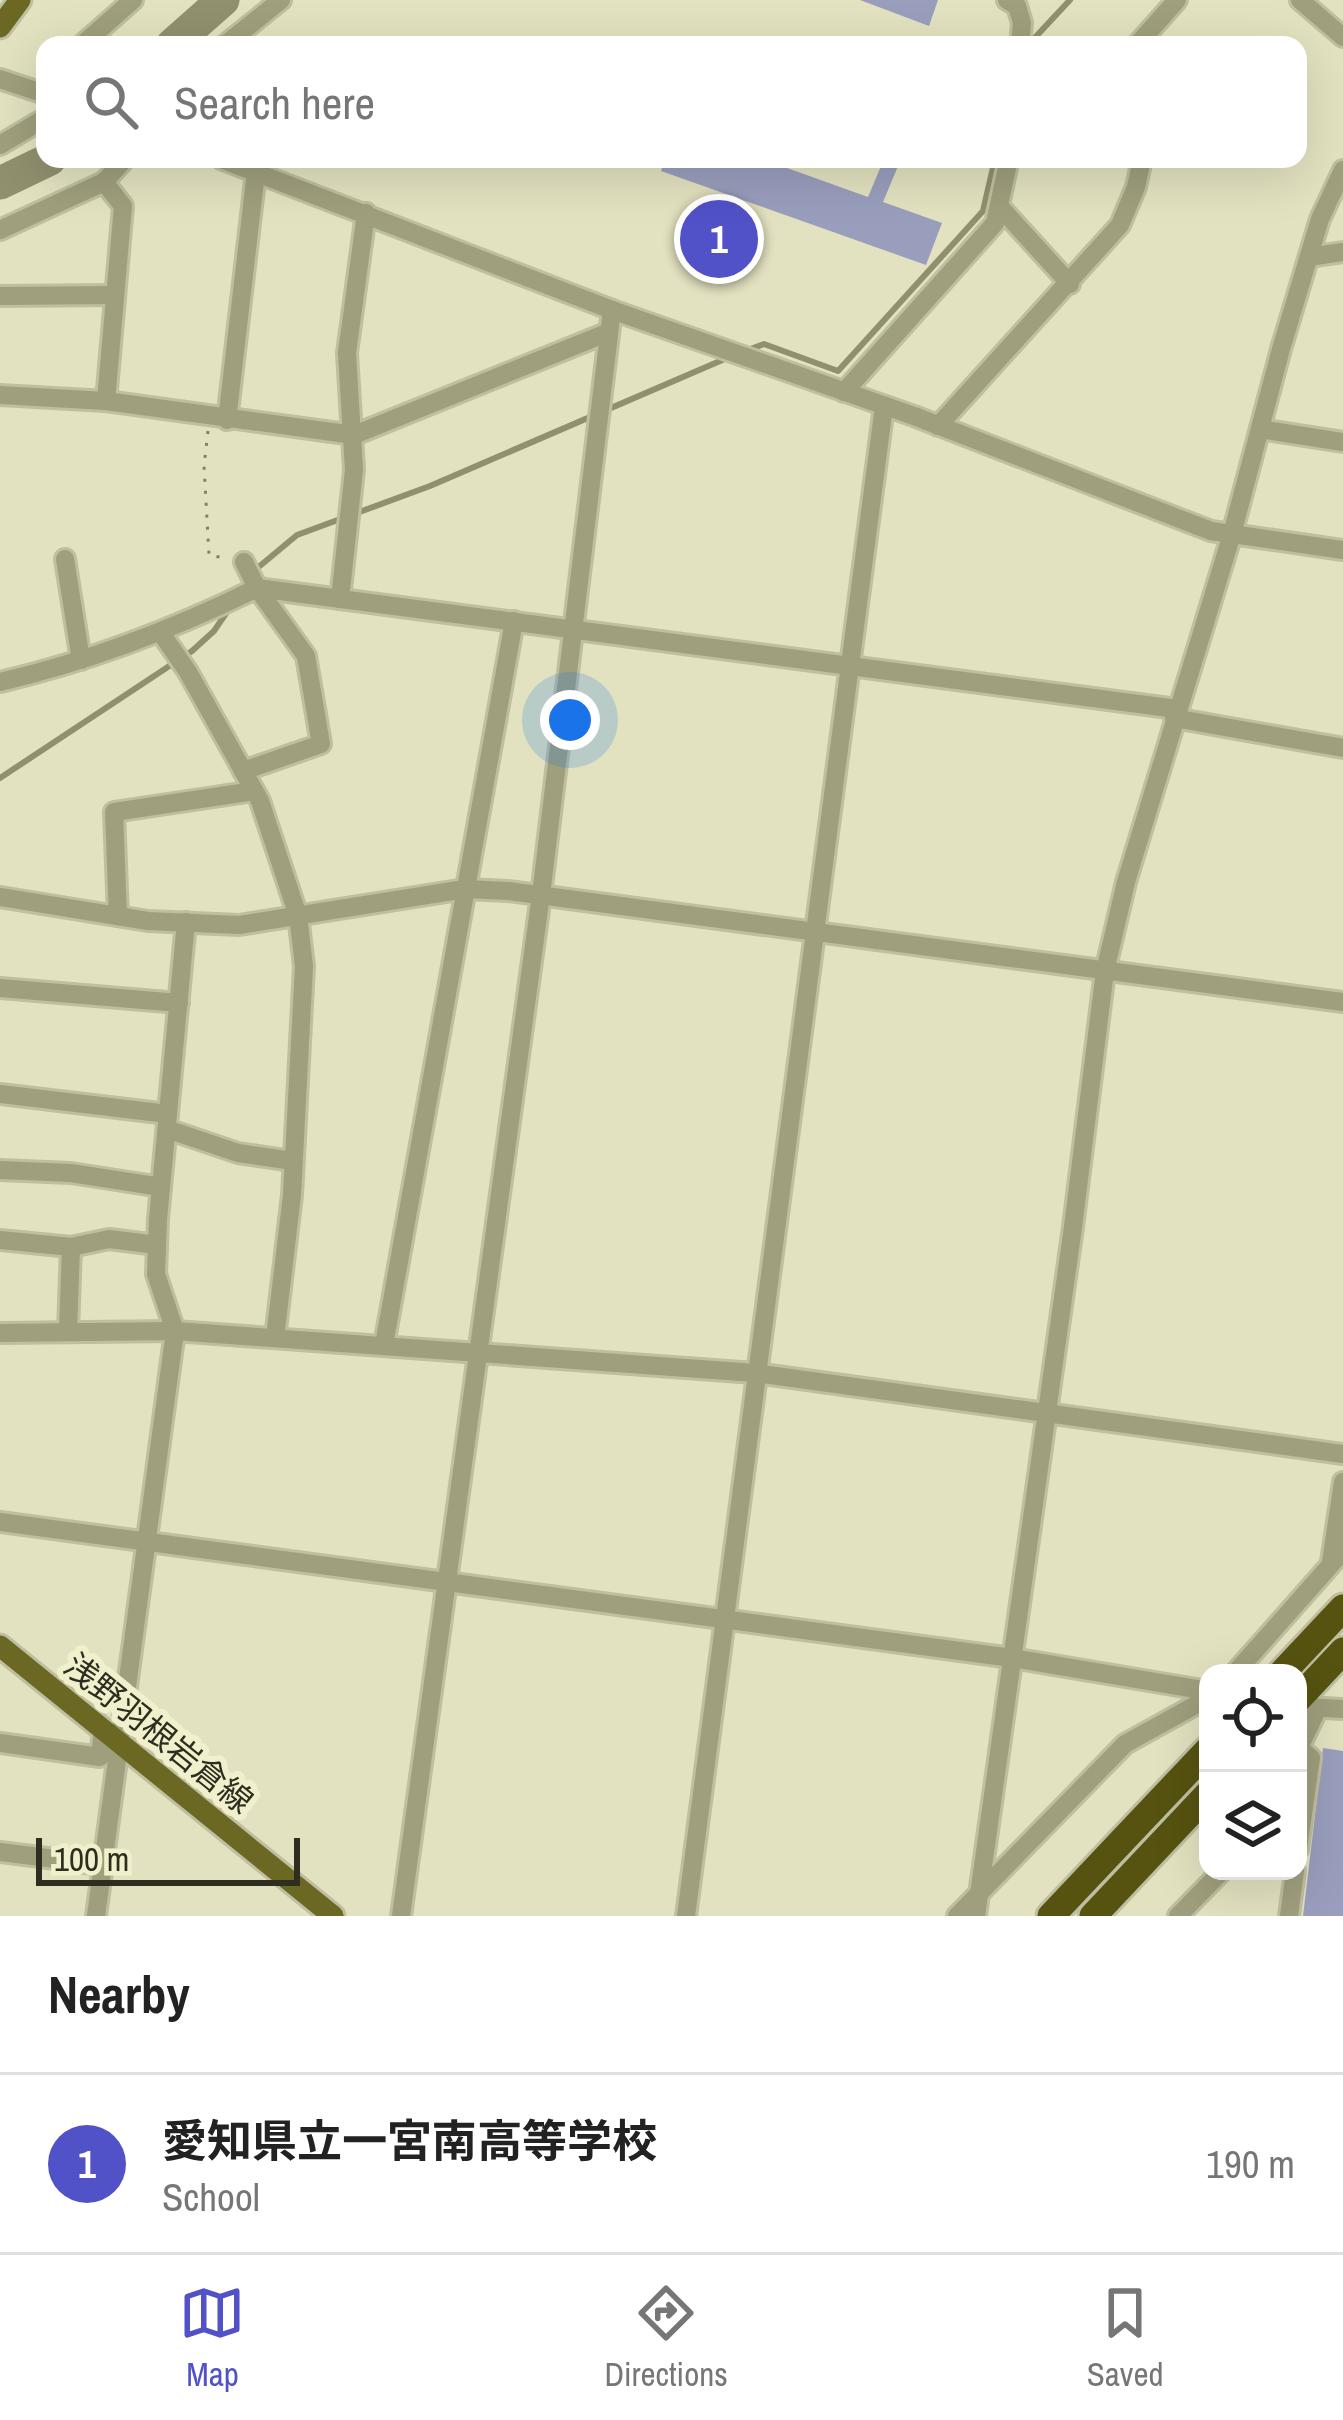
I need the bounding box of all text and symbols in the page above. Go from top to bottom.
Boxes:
search box [36,36,1307,168]
icon: search [78,69,144,135]
text: Search here [174,72,375,133]
pin: 1 [680,194,758,284]
your location [540,690,600,750]
street label: 浅野羽根岩倉線 [55,1643,263,1823]
map controls [1199,1664,1307,1880]
button: locate [1199,1664,1307,1772]
button: layers [1199,1772,1307,1880]
scale bar [36,1832,300,1885]
text: 100 m [54,1837,129,1881]
text: Nearby [48,1960,190,2029]
text: 愛知県立一宮南高等学校 [162,2110,657,2171]
text: 1 [78,2138,96,2190]
text: 190 m [1206,2138,1295,2190]
text: School [162,2171,260,2223]
tab: Map [179,2280,245,2396]
tab: Directions [604,2280,728,2396]
tab: Saved [1087,2280,1163,2396]

